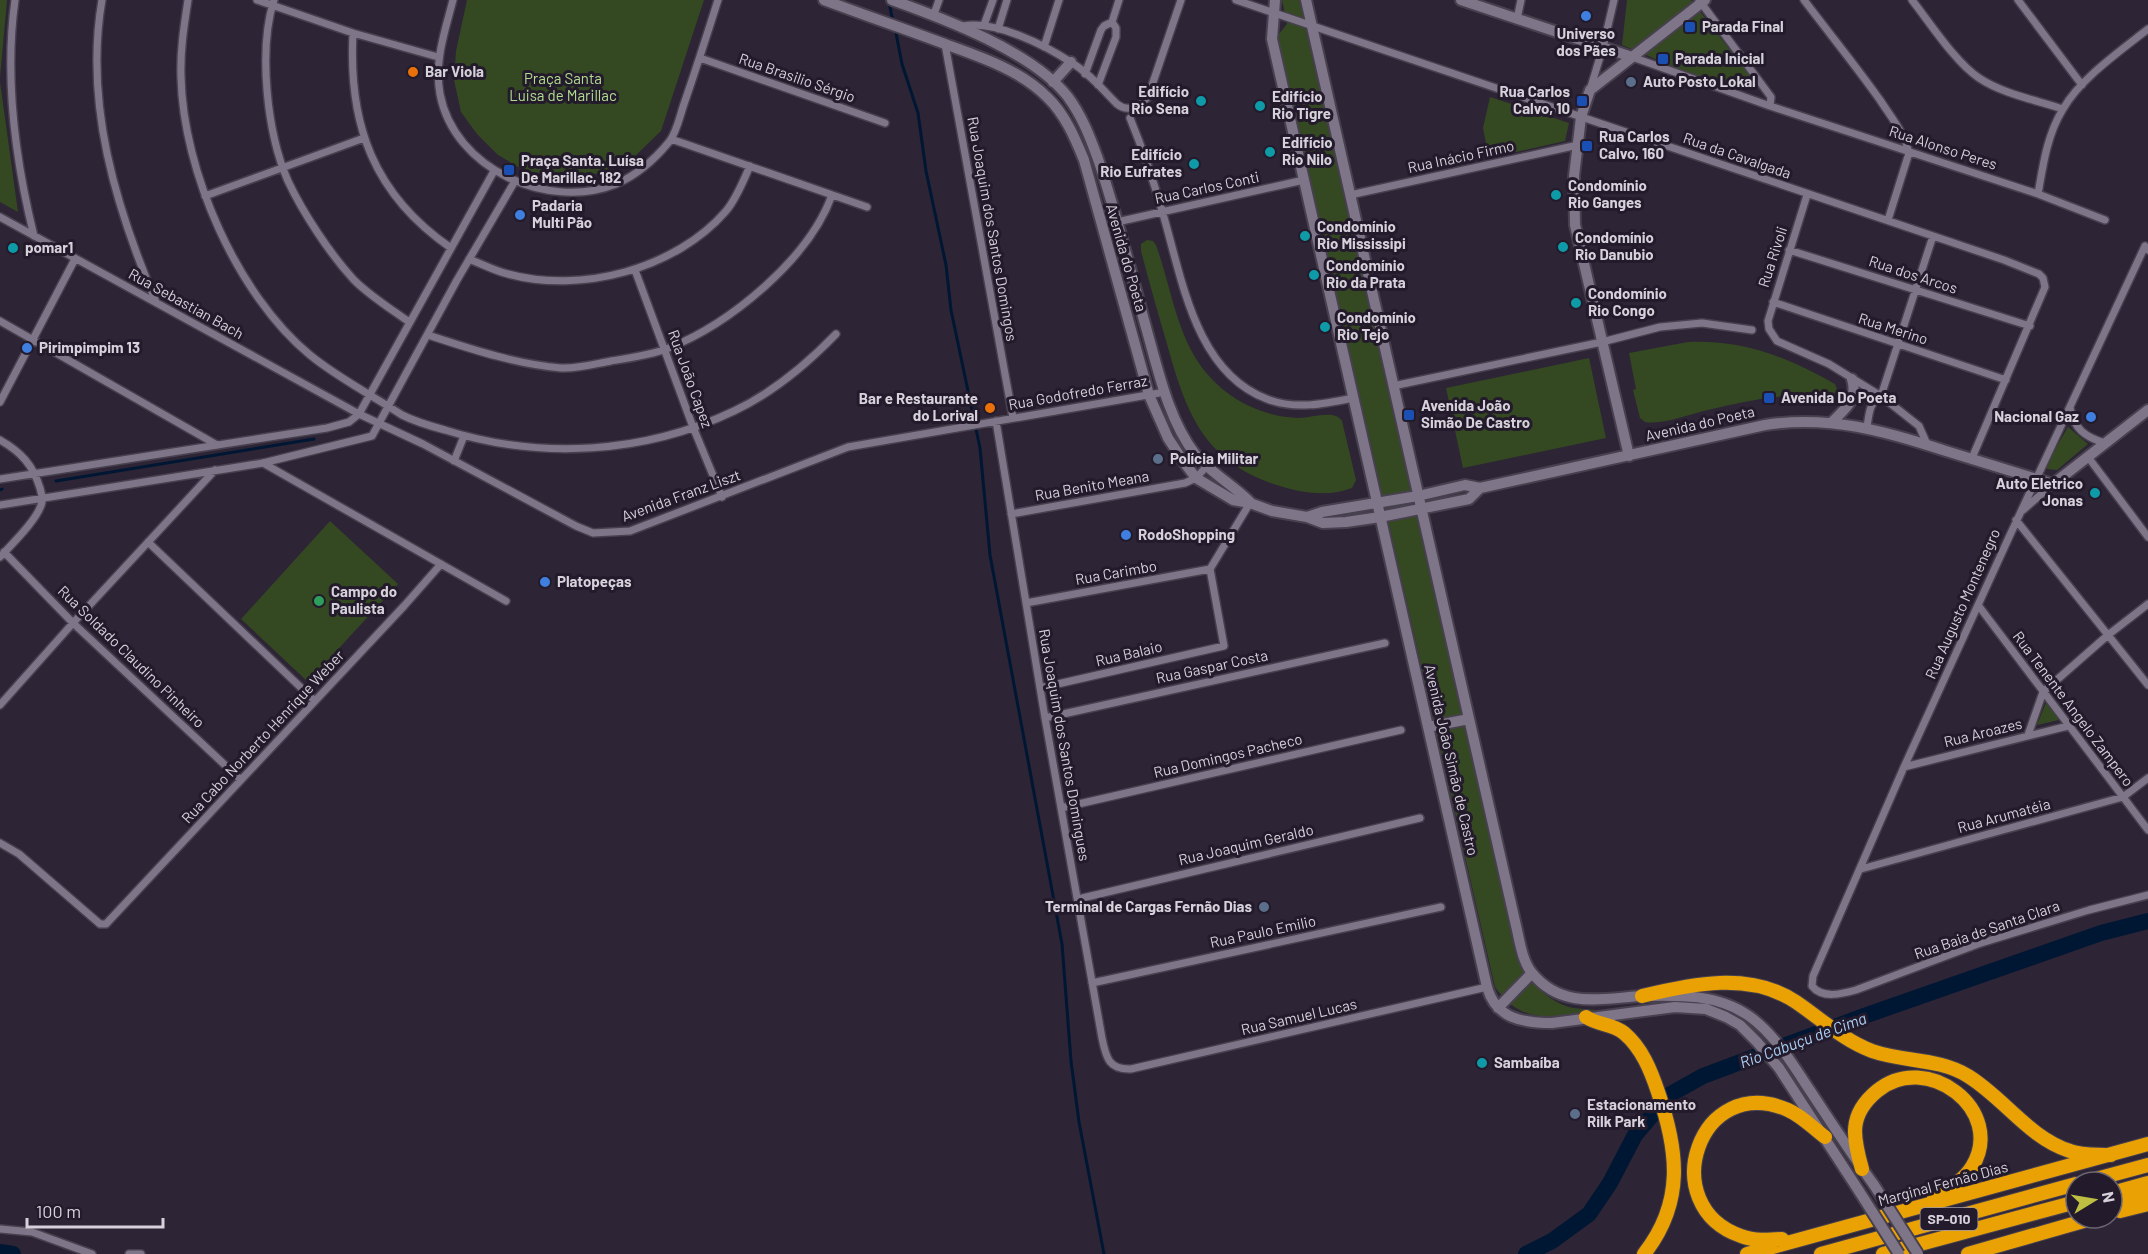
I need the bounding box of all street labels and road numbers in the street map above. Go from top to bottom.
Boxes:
street label: Rua Brasilio Sérgio [737,49,858,105]
street label: Rua Joaquim dos Santos Domingos [964,115,1022,343]
street label: Rua Alonso Peres [1887,121,1999,173]
street label: Rua da Cavalgada [1681,128,1794,182]
street label: Rua Inácio Firmo [1406,136,1516,176]
street label: Rua Carlos Conti [1153,167,1261,207]
street label: Avenida do Poeta [1103,202,1151,314]
street label: Rua Rivoli [1754,224,1790,290]
street label: Rua dos Arcos [1867,251,1960,297]
street label: Rua Sebastian Bach [126,264,247,342]
street label: Rua Merino [1856,308,1930,348]
street label: Rua João Capez [665,327,717,430]
street label: Rua Godofredo Ferraz [1007,371,1149,413]
street label: Avenida do Poeta [1643,402,1756,444]
street label: Avenida Franz Liszt [619,465,743,525]
street label: Rua Benito Meana [1033,466,1150,504]
street label: Rua Augusto Montenegro [1921,526,2003,681]
street label: Rua Carimbo [1074,556,1158,588]
street label: Rua Soldado Claudino Pinheiro [55,581,209,731]
street label: Rua Joaquim dos Santos Domingues [1036,627,1094,862]
street label: Rua Tenente Angelo Zampero [2010,627,2138,789]
street label: Rua Balaio [1094,637,1164,669]
street label: Rua Gaspar Costa [1154,645,1269,687]
street label: Rua Cabo Norberto Henrique Weber [177,646,348,827]
street label: Avenida João Simão de Castro [1421,662,1483,857]
street label: Rua Aroazes [1942,714,2024,750]
street label: Rua Domingos Pacheco [1152,729,1304,781]
street label: Rua Arumatéia [1955,794,2052,836]
street label: Rua Joaquim Geraldo [1177,820,1315,868]
street label: Rua Baia de Santa Clara [1912,896,2062,962]
street label: Rua Paulo Emilio [1208,911,1317,951]
street label: Rua Samuel Lucas [1239,994,1358,1038]
street label: Marginal Fernão Dias [1876,1157,2010,1209]
road number: SP-010 [1920,1208,1978,1230]

